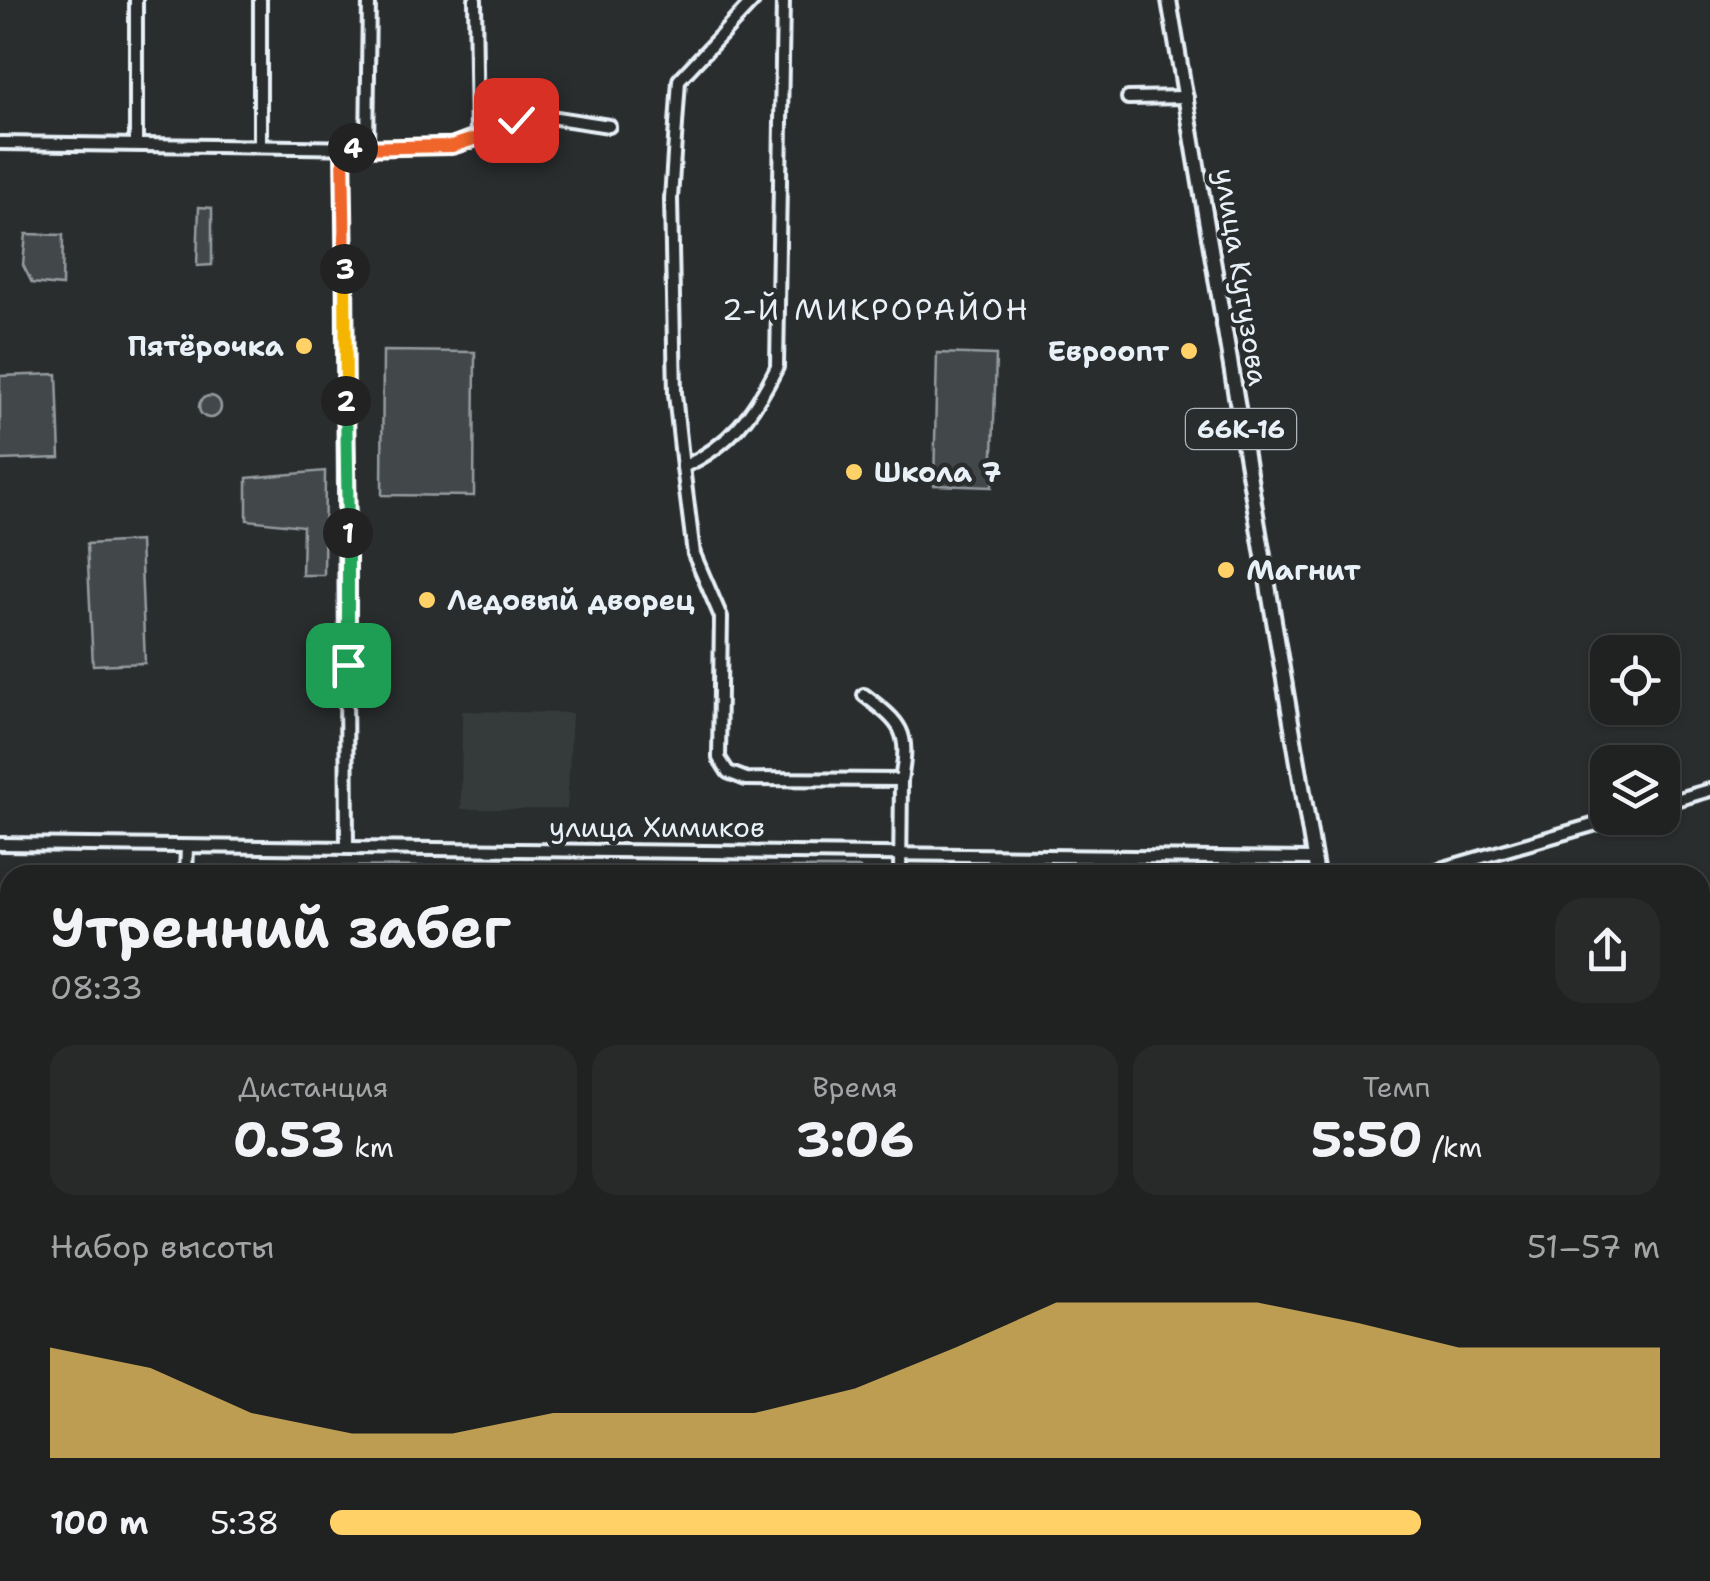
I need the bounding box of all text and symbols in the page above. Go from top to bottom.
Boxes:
pin [474,78,559,163]
icon: check [489,93,544,148]
pin: 4 [328,123,378,173]
text: 4 [343,129,363,167]
street label: улица Кутузова [1206,166,1278,388]
pin: 3 [320,244,370,294]
text: 3 [335,250,355,288]
district label: 2-Й МИКРОРАЙОН [722,289,1030,330]
place label: Пятёрочка [128,327,284,365]
place label: Евроопт [1048,332,1169,370]
marker: Пятёрочка [293,335,315,357]
marker: Евроопт [1178,340,1200,362]
pin: 2 [321,376,371,426]
text: 2 [336,382,356,420]
road number: 66К-16 [1186,409,1296,449]
place label: Школа 7 [874,453,1001,491]
marker: Школа 7 [843,461,865,483]
pin: 1 [323,508,373,558]
text: 1 [342,514,354,552]
place label: Магнит [1246,551,1361,589]
marker: Магнит [1215,559,1237,581]
place label: Ледовый дворец [447,581,694,619]
marker: Ледовый дворец [416,589,438,611]
pin [306,623,391,708]
map controls [1590,635,1680,835]
button: locate [1590,635,1680,725]
icon: arrive [321,638,376,693]
button: layers [1590,745,1680,835]
street label: улица Химиков [549,808,765,846]
text: Утренний забег [50,891,511,965]
button: share [1555,898,1660,1003]
text: 08:33 [50,966,143,1009]
text: Дистанция [238,1068,388,1106]
text: Время [812,1068,898,1106]
text: Темп [1363,1068,1431,1106]
text: 0.53 [233,1106,345,1173]
text: 3:06 [796,1106,914,1173]
text: 5:50 [1311,1106,1423,1173]
text: km [345,1128,394,1166]
text: /km [1423,1128,1482,1166]
text: Набор высоты [50,1225,275,1268]
text: 51–57 m [1527,1225,1660,1268]
text: 100 m [50,1501,149,1544]
text: 5:38 [210,1501,279,1544]

